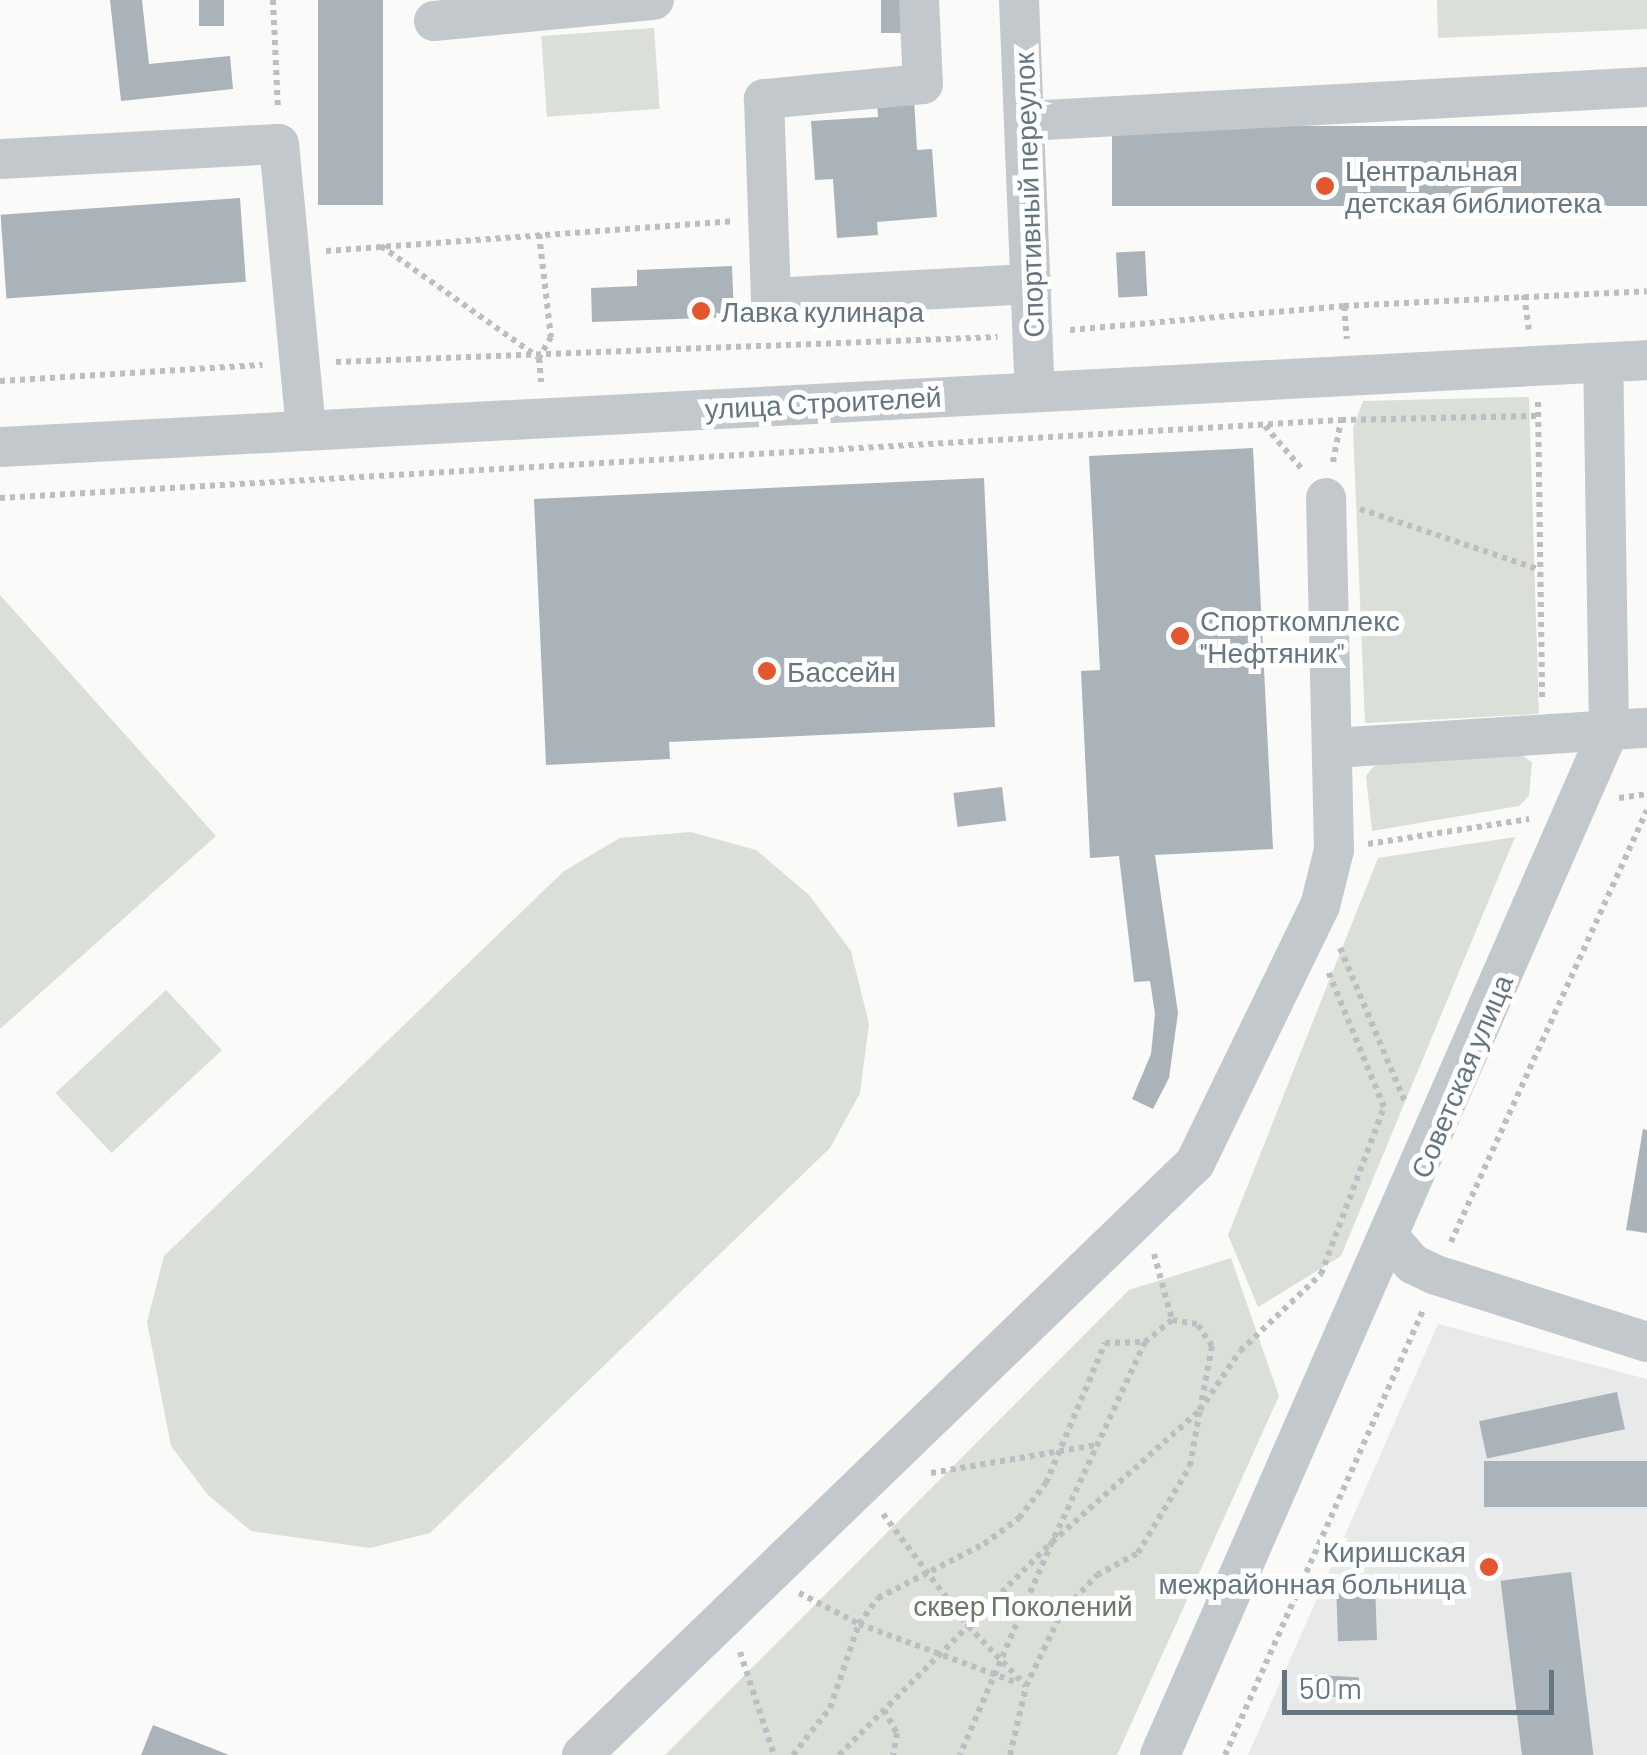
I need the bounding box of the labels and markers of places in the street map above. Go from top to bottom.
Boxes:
place label: Центральная детская библиотека [1345,153,1602,219]
marker: Центральная детская библиотека [1314,175,1336,197]
place label: Лавка кулинара [721,294,924,328]
marker: Лавка кулинара [690,300,712,322]
place label: Спорткомплекс "Нефтяник" [1200,603,1400,669]
marker: Спорткомплекс "Нефтяник" [1169,625,1191,647]
place label: Бассейн [787,654,896,688]
marker: Бассейн [756,660,778,682]
place label: Киришская межрайонная больница [1159,1534,1466,1600]
marker: Киришская межрайонная больница [1476,1554,1502,1580]

